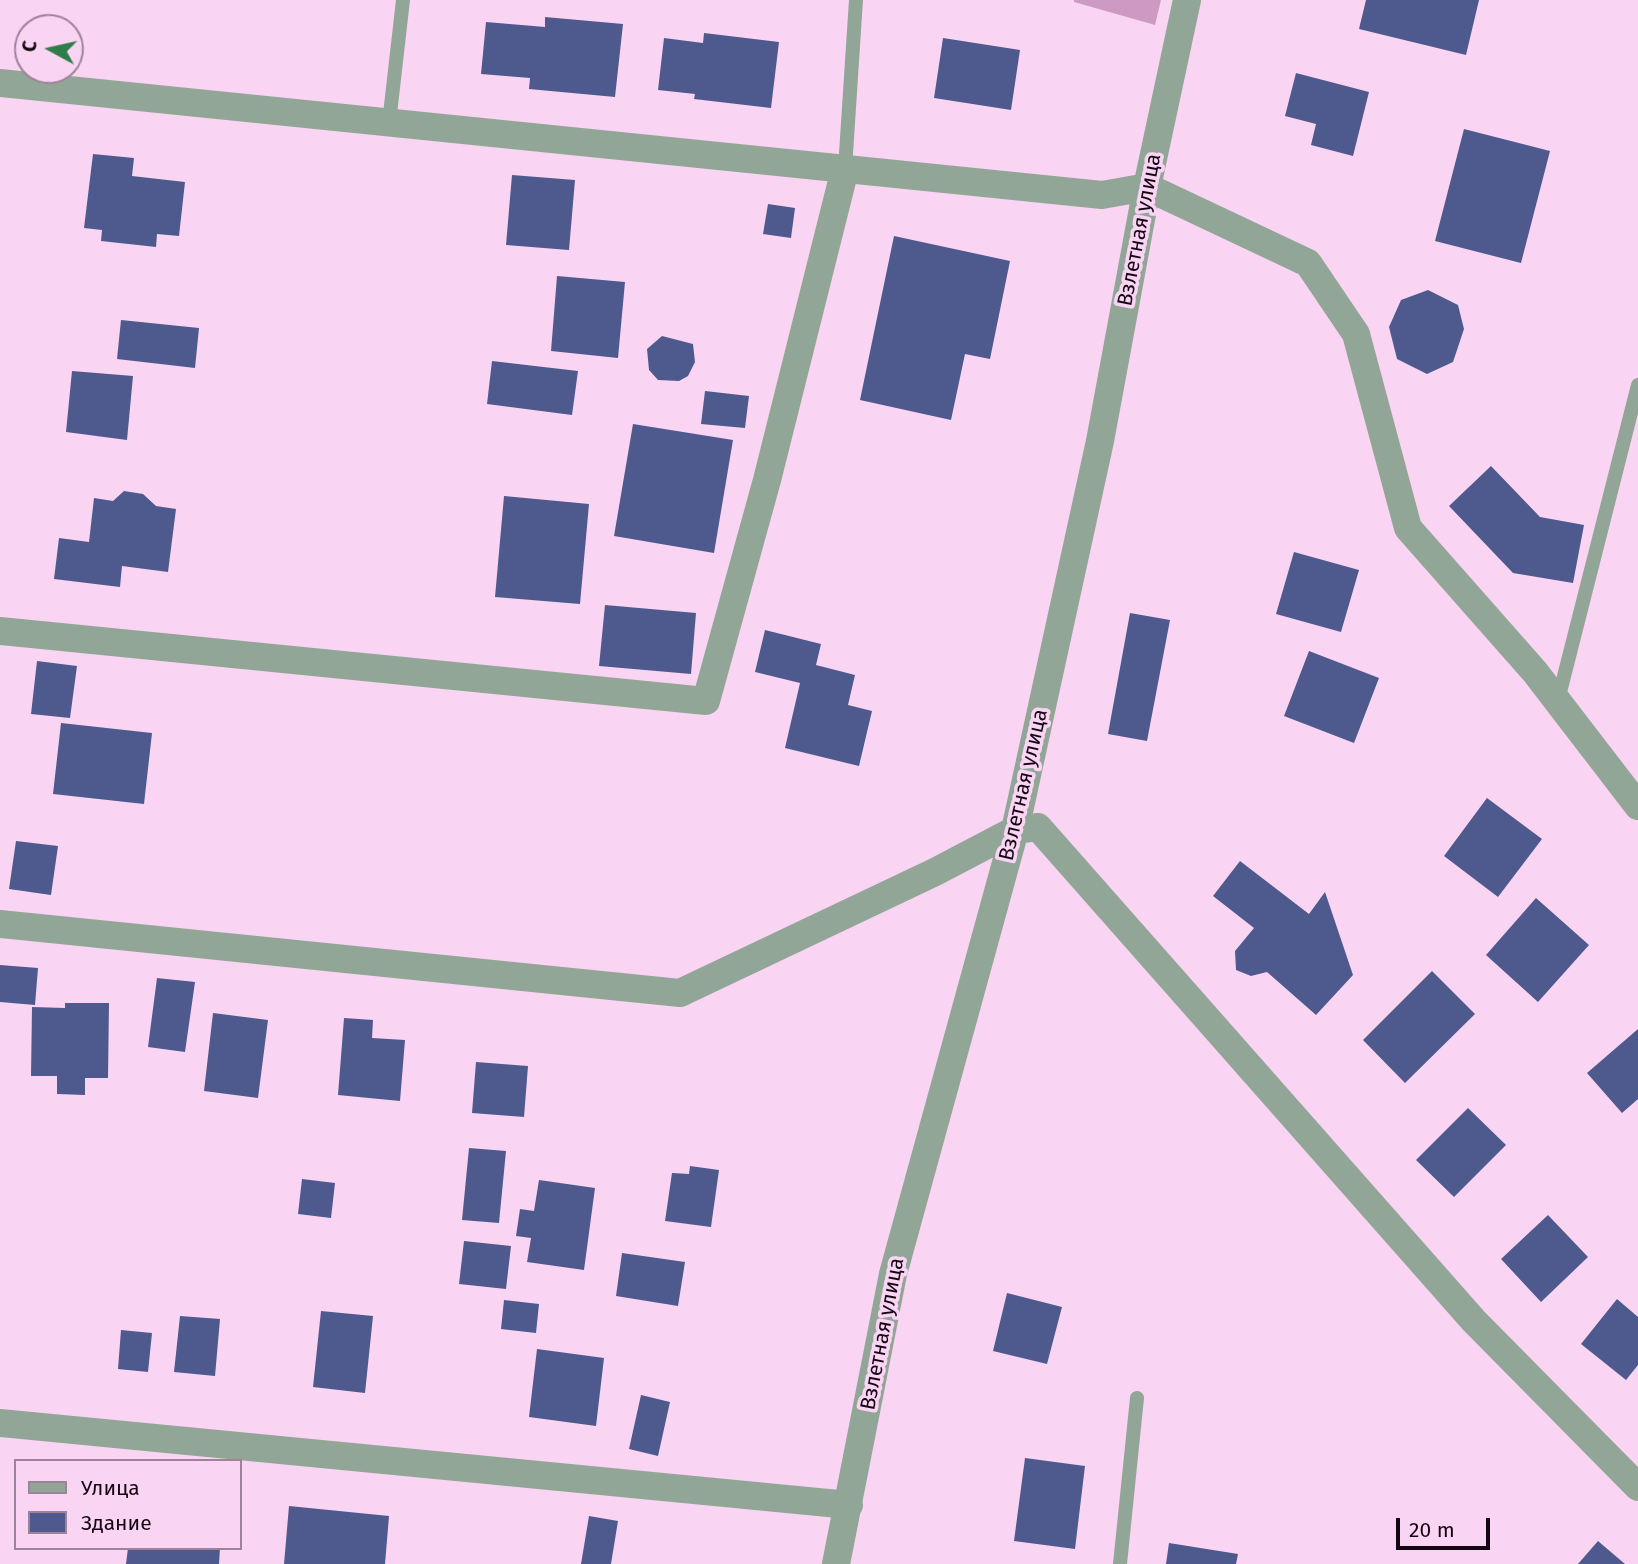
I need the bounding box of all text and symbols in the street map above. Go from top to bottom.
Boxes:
north arrow [14,14,84,84]
text: С [18,39,42,53]
street label: Взлетная улица [1113,152,1167,308]
street label: Взлетная улица [994,707,1054,863]
street label: Взлетная улица [856,1256,910,1412]
legend [14,1459,242,1550]
text: Улица [81,1475,140,1501]
scale bar [1400,1504,1494,1548]
text: Здание [81,1510,152,1536]
text: 20 m [1409,1517,1455,1543]

